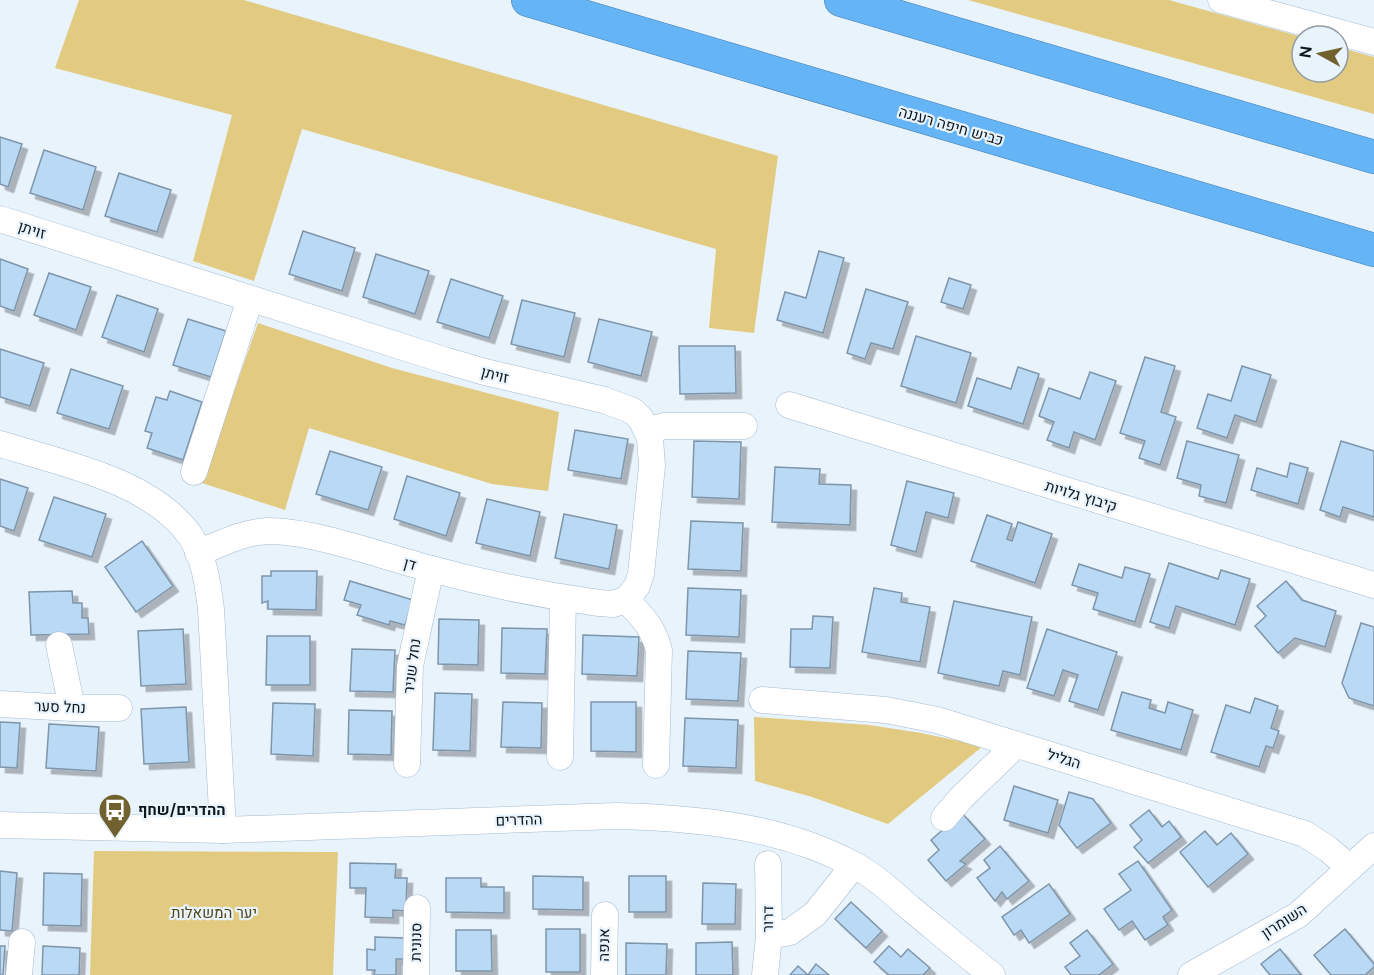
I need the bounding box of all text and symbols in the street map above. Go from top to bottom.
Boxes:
north arrow [1290,24,1350,84]
text: N [1294,45,1317,59]
street label: כביש חיפה רעננה [896,102,1006,150]
street label: זויתן [16,216,48,244]
street label: זויתן [479,362,511,388]
street label: קיבוץ גלויות [1042,476,1120,516]
street label: דן [401,553,419,575]
street label: נחל שניר [399,637,425,695]
street label: נחל סער [34,696,86,718]
street label: הגליל [1045,744,1083,774]
bus stop icon: ההדרים/שחף [97,792,133,839]
place label: ההדרים/שחף [138,800,226,820]
street label: ההדרים [495,809,543,831]
street label: השומרון [1257,899,1311,943]
park label: יער המשאלות [171,903,257,923]
street label: דרור [758,905,778,933]
street label: סנונית [406,922,426,962]
street label: אנפה [594,928,614,962]

